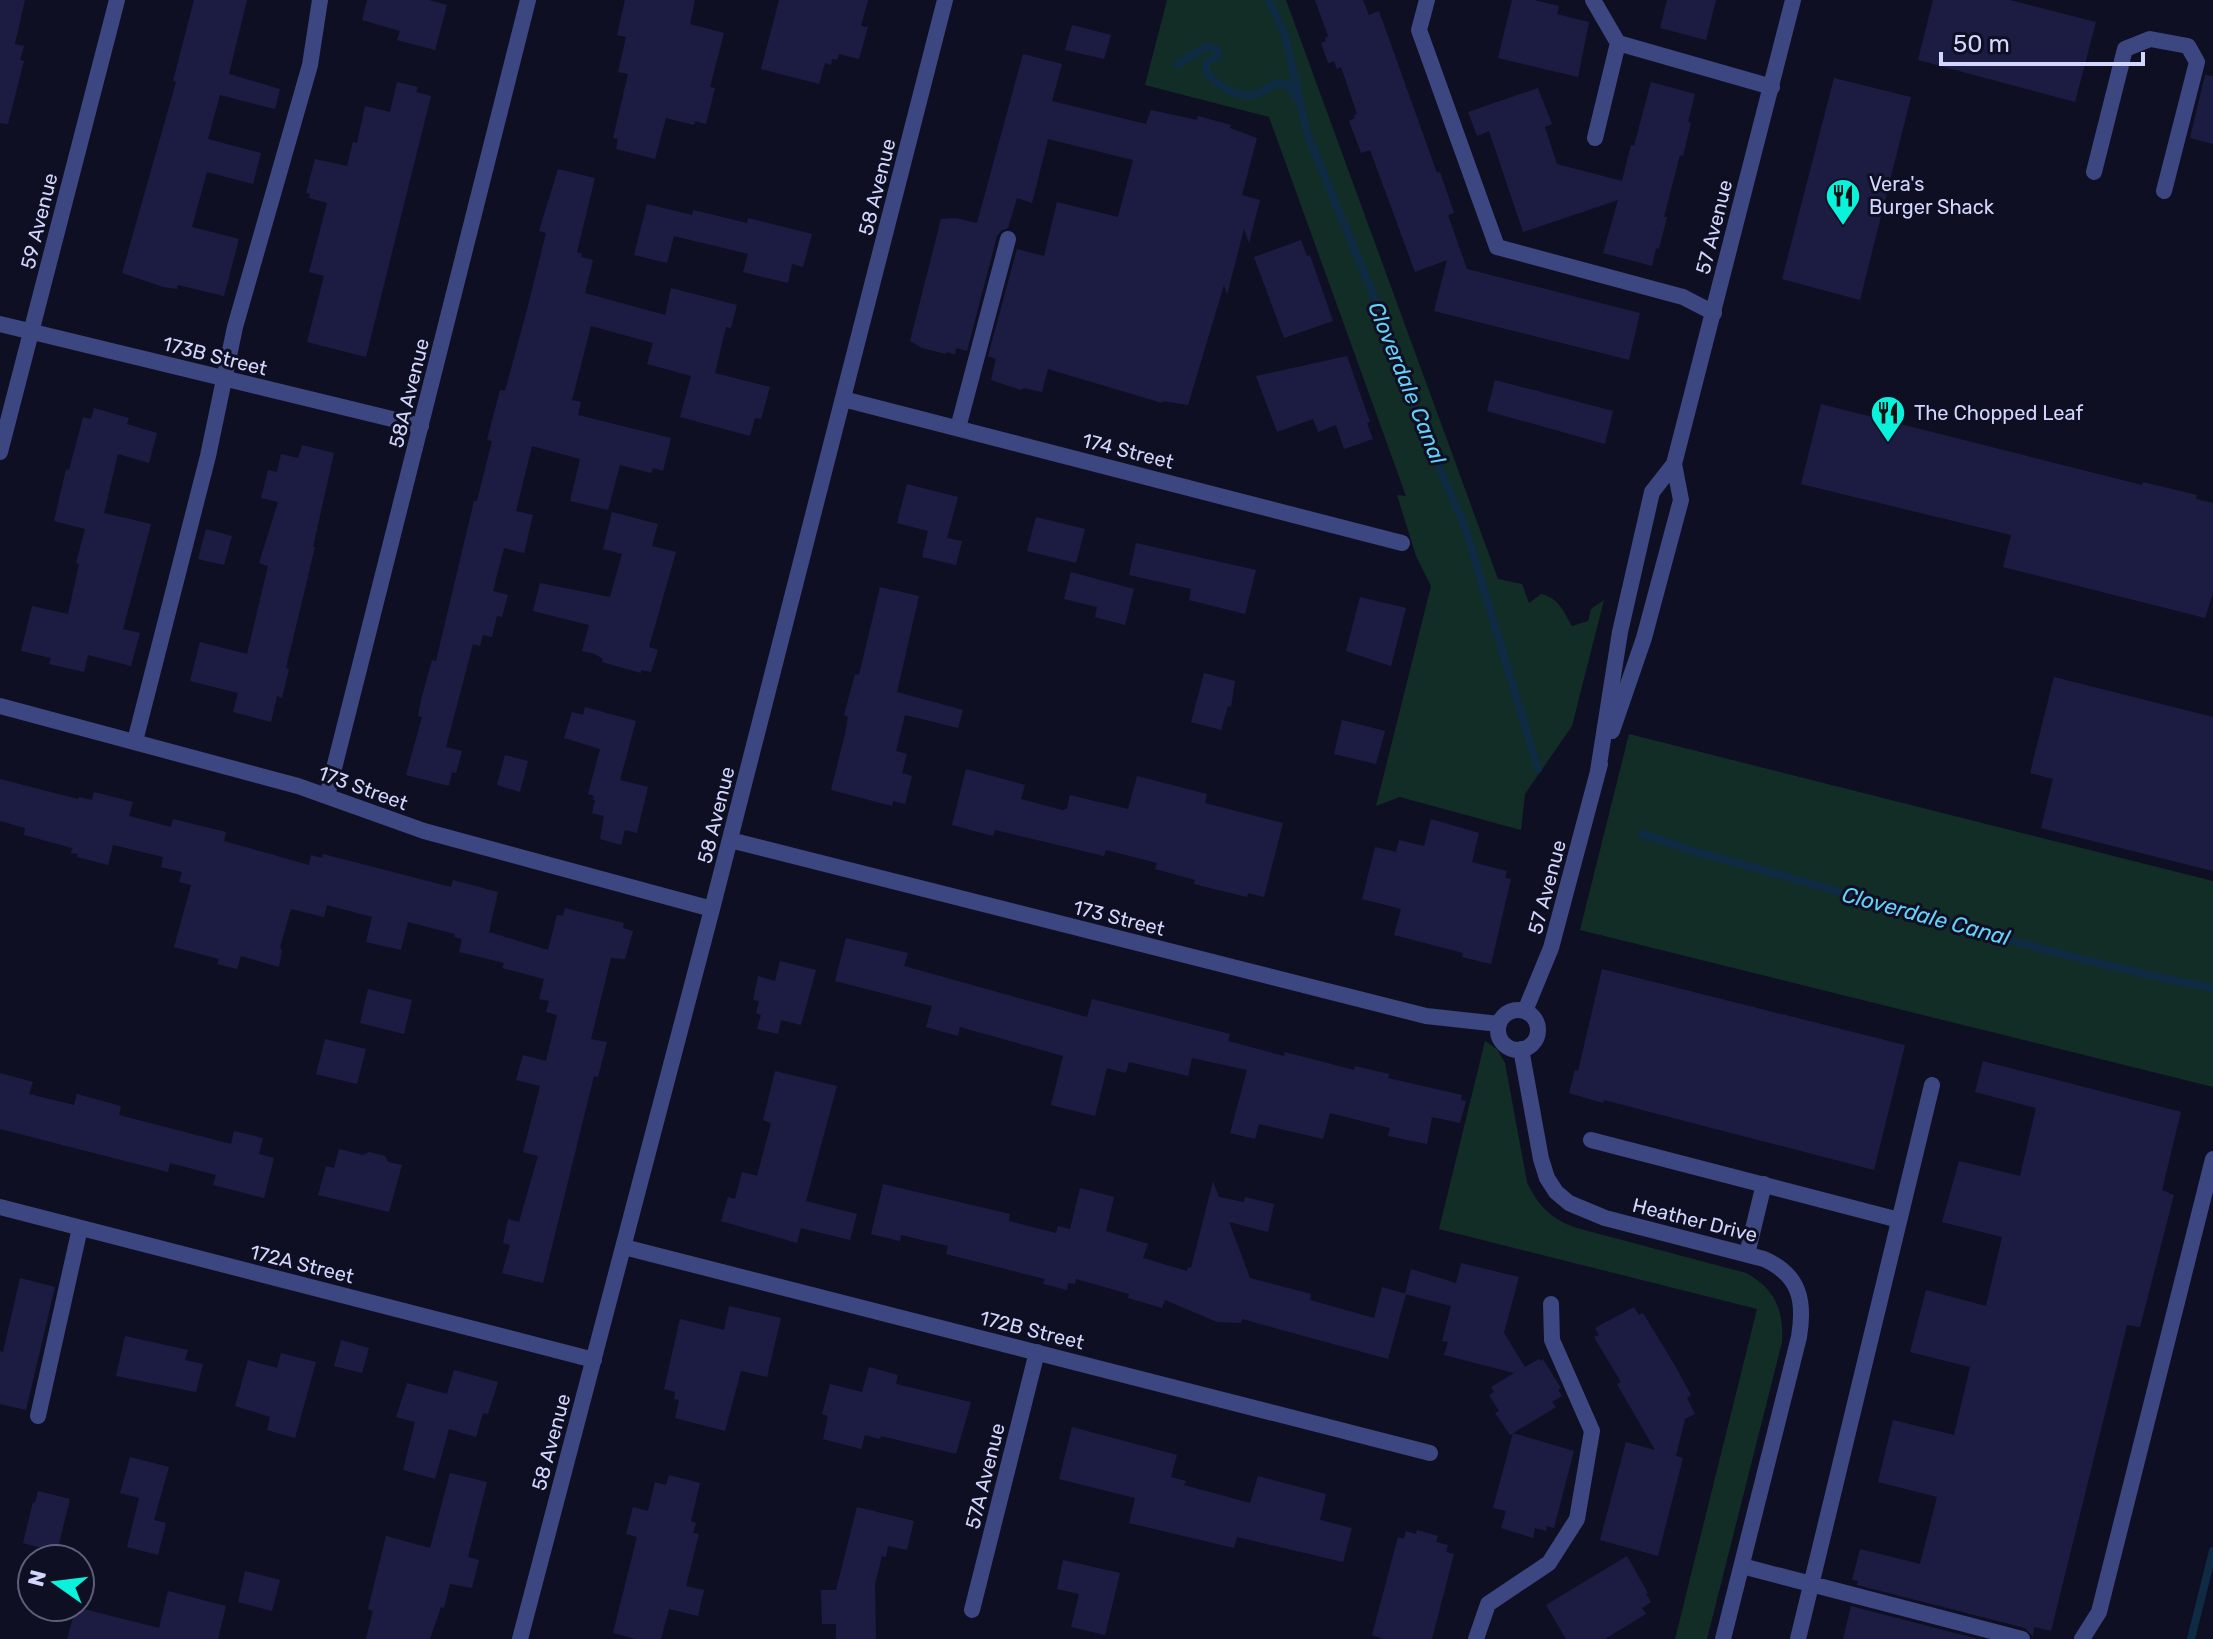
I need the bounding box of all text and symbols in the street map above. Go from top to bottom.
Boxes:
scale bar [1941,16,2143,66]
text: 50 m [1953,30,2010,58]
street label: 58 Avenue [853,136,901,238]
street label: 59 Avenue [15,170,63,272]
place label: Vera's Burger Shack [1869,172,1995,219]
street label: 57 Avenue [1691,177,1737,277]
restaurant icon: Vera's Burger Shack [1824,177,1862,227]
water label: Cloverdale Canal [1362,298,1452,469]
street label: 173B Street [160,331,270,381]
street label: 58A Avenue [384,336,434,450]
restaurant icon: The Chopped Leaf [1869,394,1907,444]
place label: The Chopped Leaf [1914,401,2083,425]
street label: 174 Street [1080,428,1176,474]
street label: 173 Street [315,761,411,815]
street label: 58 Avenue [692,764,740,866]
street label: 57 Avenue [1523,837,1571,937]
water label: Cloverdale Canal [1839,881,2013,952]
street label: 173 Street [1071,895,1167,941]
street label: Heather Drive [1630,1193,1760,1247]
street label: 172A Street [248,1240,357,1289]
street label: 172B Street [977,1305,1087,1355]
street label: 58 Avenue [527,1391,575,1493]
street label: 57A Avenue [960,1420,1010,1532]
north arrow [16,1543,96,1623]
text: N [22,1567,52,1589]

